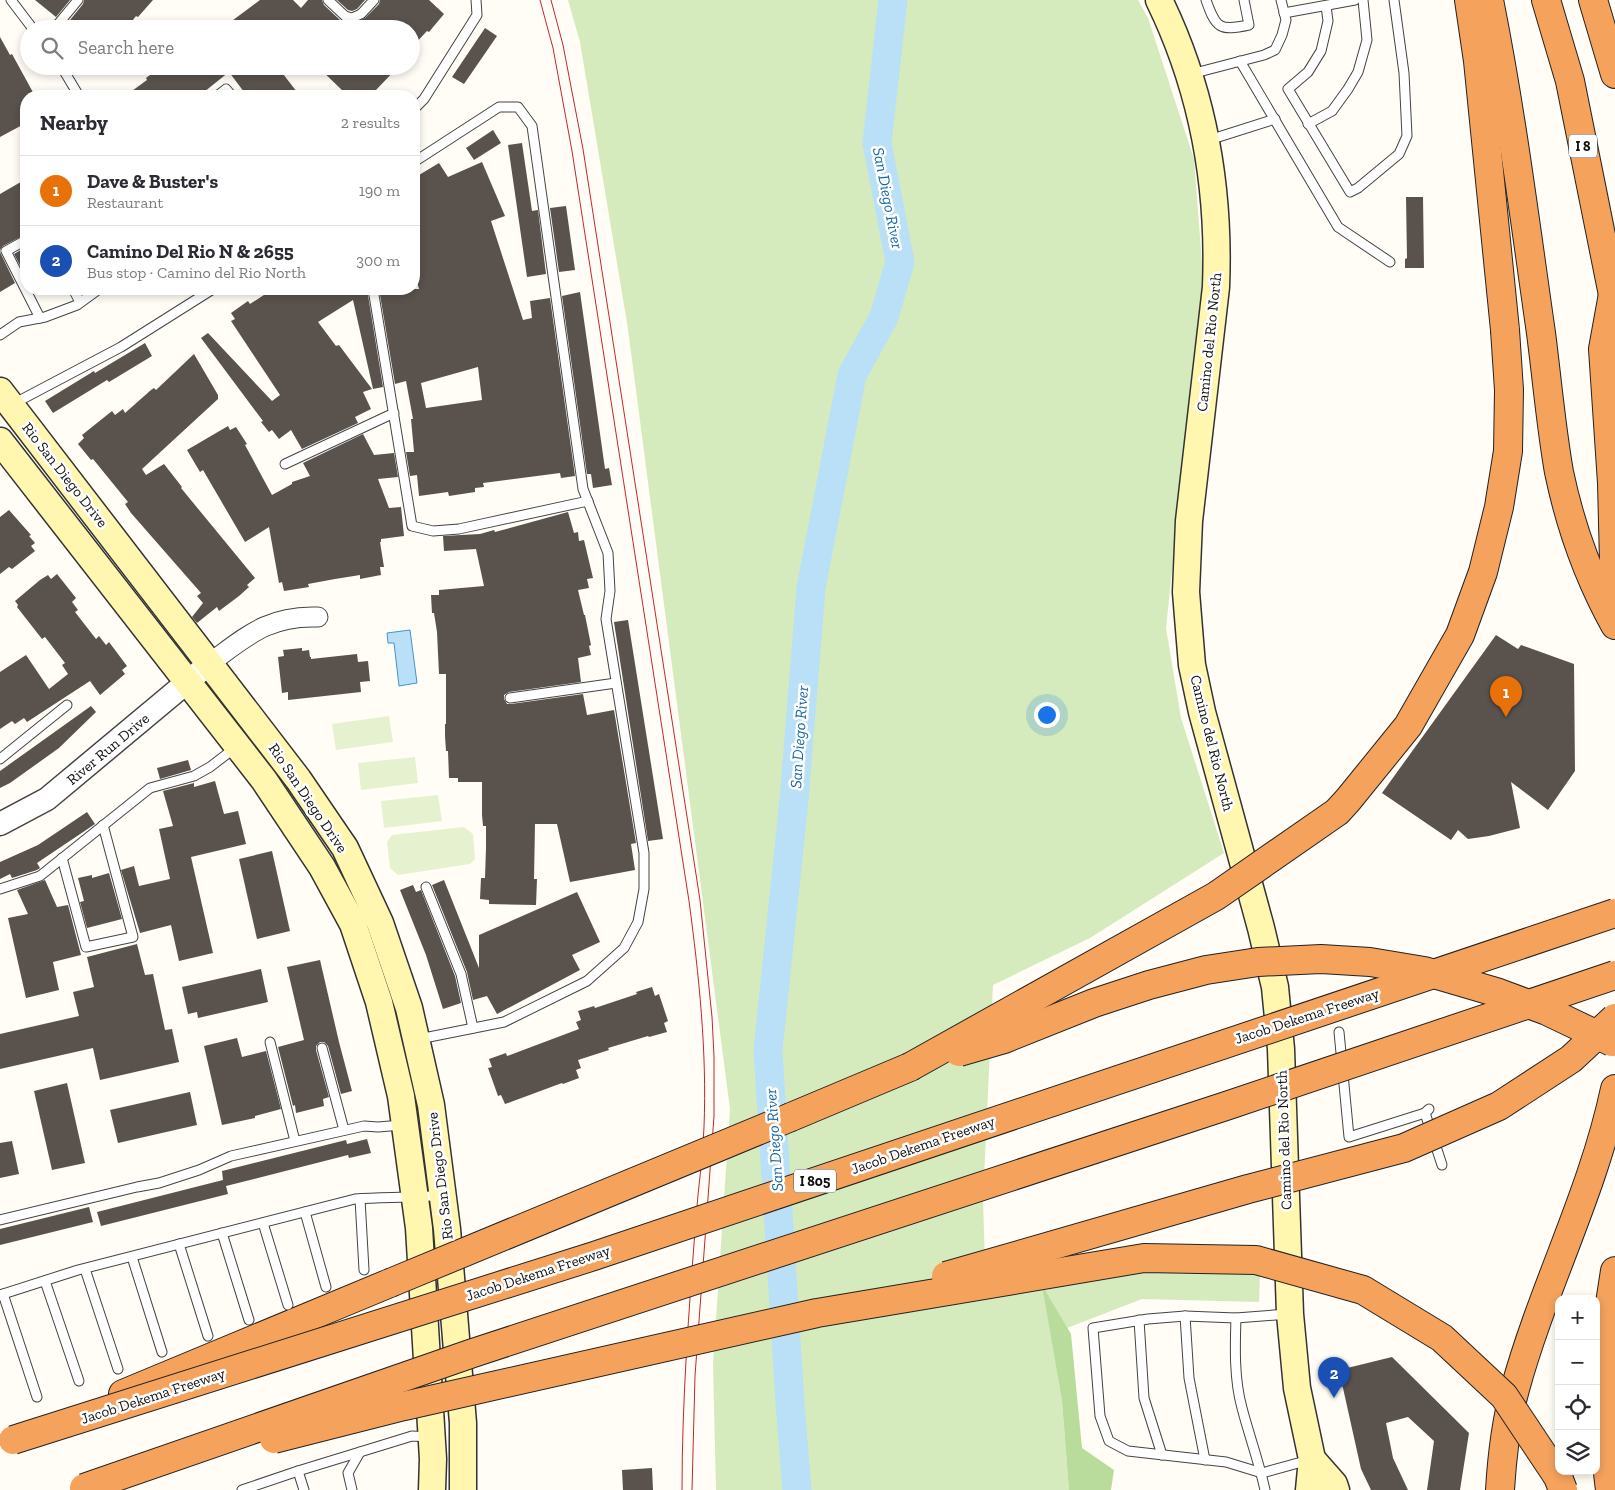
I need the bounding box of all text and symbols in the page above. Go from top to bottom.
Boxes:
search box [20,20,420,75]
icon: search [38,34,66,62]
text: Search here [78,36,174,59]
text: Nearby [40,110,108,135]
text: 2 results [341,113,400,132]
road number: I 8 [1569,134,1597,158]
water label: San Diego River [869,146,907,251]
text: Dave & Buster's [87,170,218,193]
text: 1 [53,181,59,200]
text: 190 m [359,181,400,200]
text: Restaurant [87,193,163,212]
text: Camino Del Rio N & 2655 [87,240,294,263]
text: 2 [52,251,60,270]
text: 300 m [356,251,400,270]
text: Bus stop · Camino del Rio North [87,263,306,282]
street label: Camino del Rio North [1193,271,1225,412]
street label: Rio San Diego Drive [18,419,112,531]
street label: Camino del Rio North [1186,673,1238,814]
pin: 1 [1490,676,1522,717]
water label: San Diego River [786,684,812,789]
your location [1034,702,1060,728]
street label: River Run Drive [63,709,153,789]
street label: Rio San Diego Drive [265,740,351,856]
street label: Jacob Dekema Freeway [1233,984,1382,1048]
street label: Camino del Rio North [1273,1069,1295,1210]
water label: San Diego River [761,1087,787,1192]
street label: Rio San Diego Drive [423,1111,457,1241]
street label: Jacob Dekema Freeway [849,1112,997,1178]
road number: I 805 [794,1170,836,1192]
street label: Jacob Dekema Freeway [464,1241,613,1305]
map controls [1555,1295,1600,1475]
button: + [1555,1295,1600,1340]
button: − [1555,1340,1600,1385]
pin: 2 [1318,1357,1350,1398]
street label: Jacob Dekema Freeway [79,1364,228,1428]
button: locate [1555,1385,1600,1430]
button: layers [1555,1430,1600,1475]

